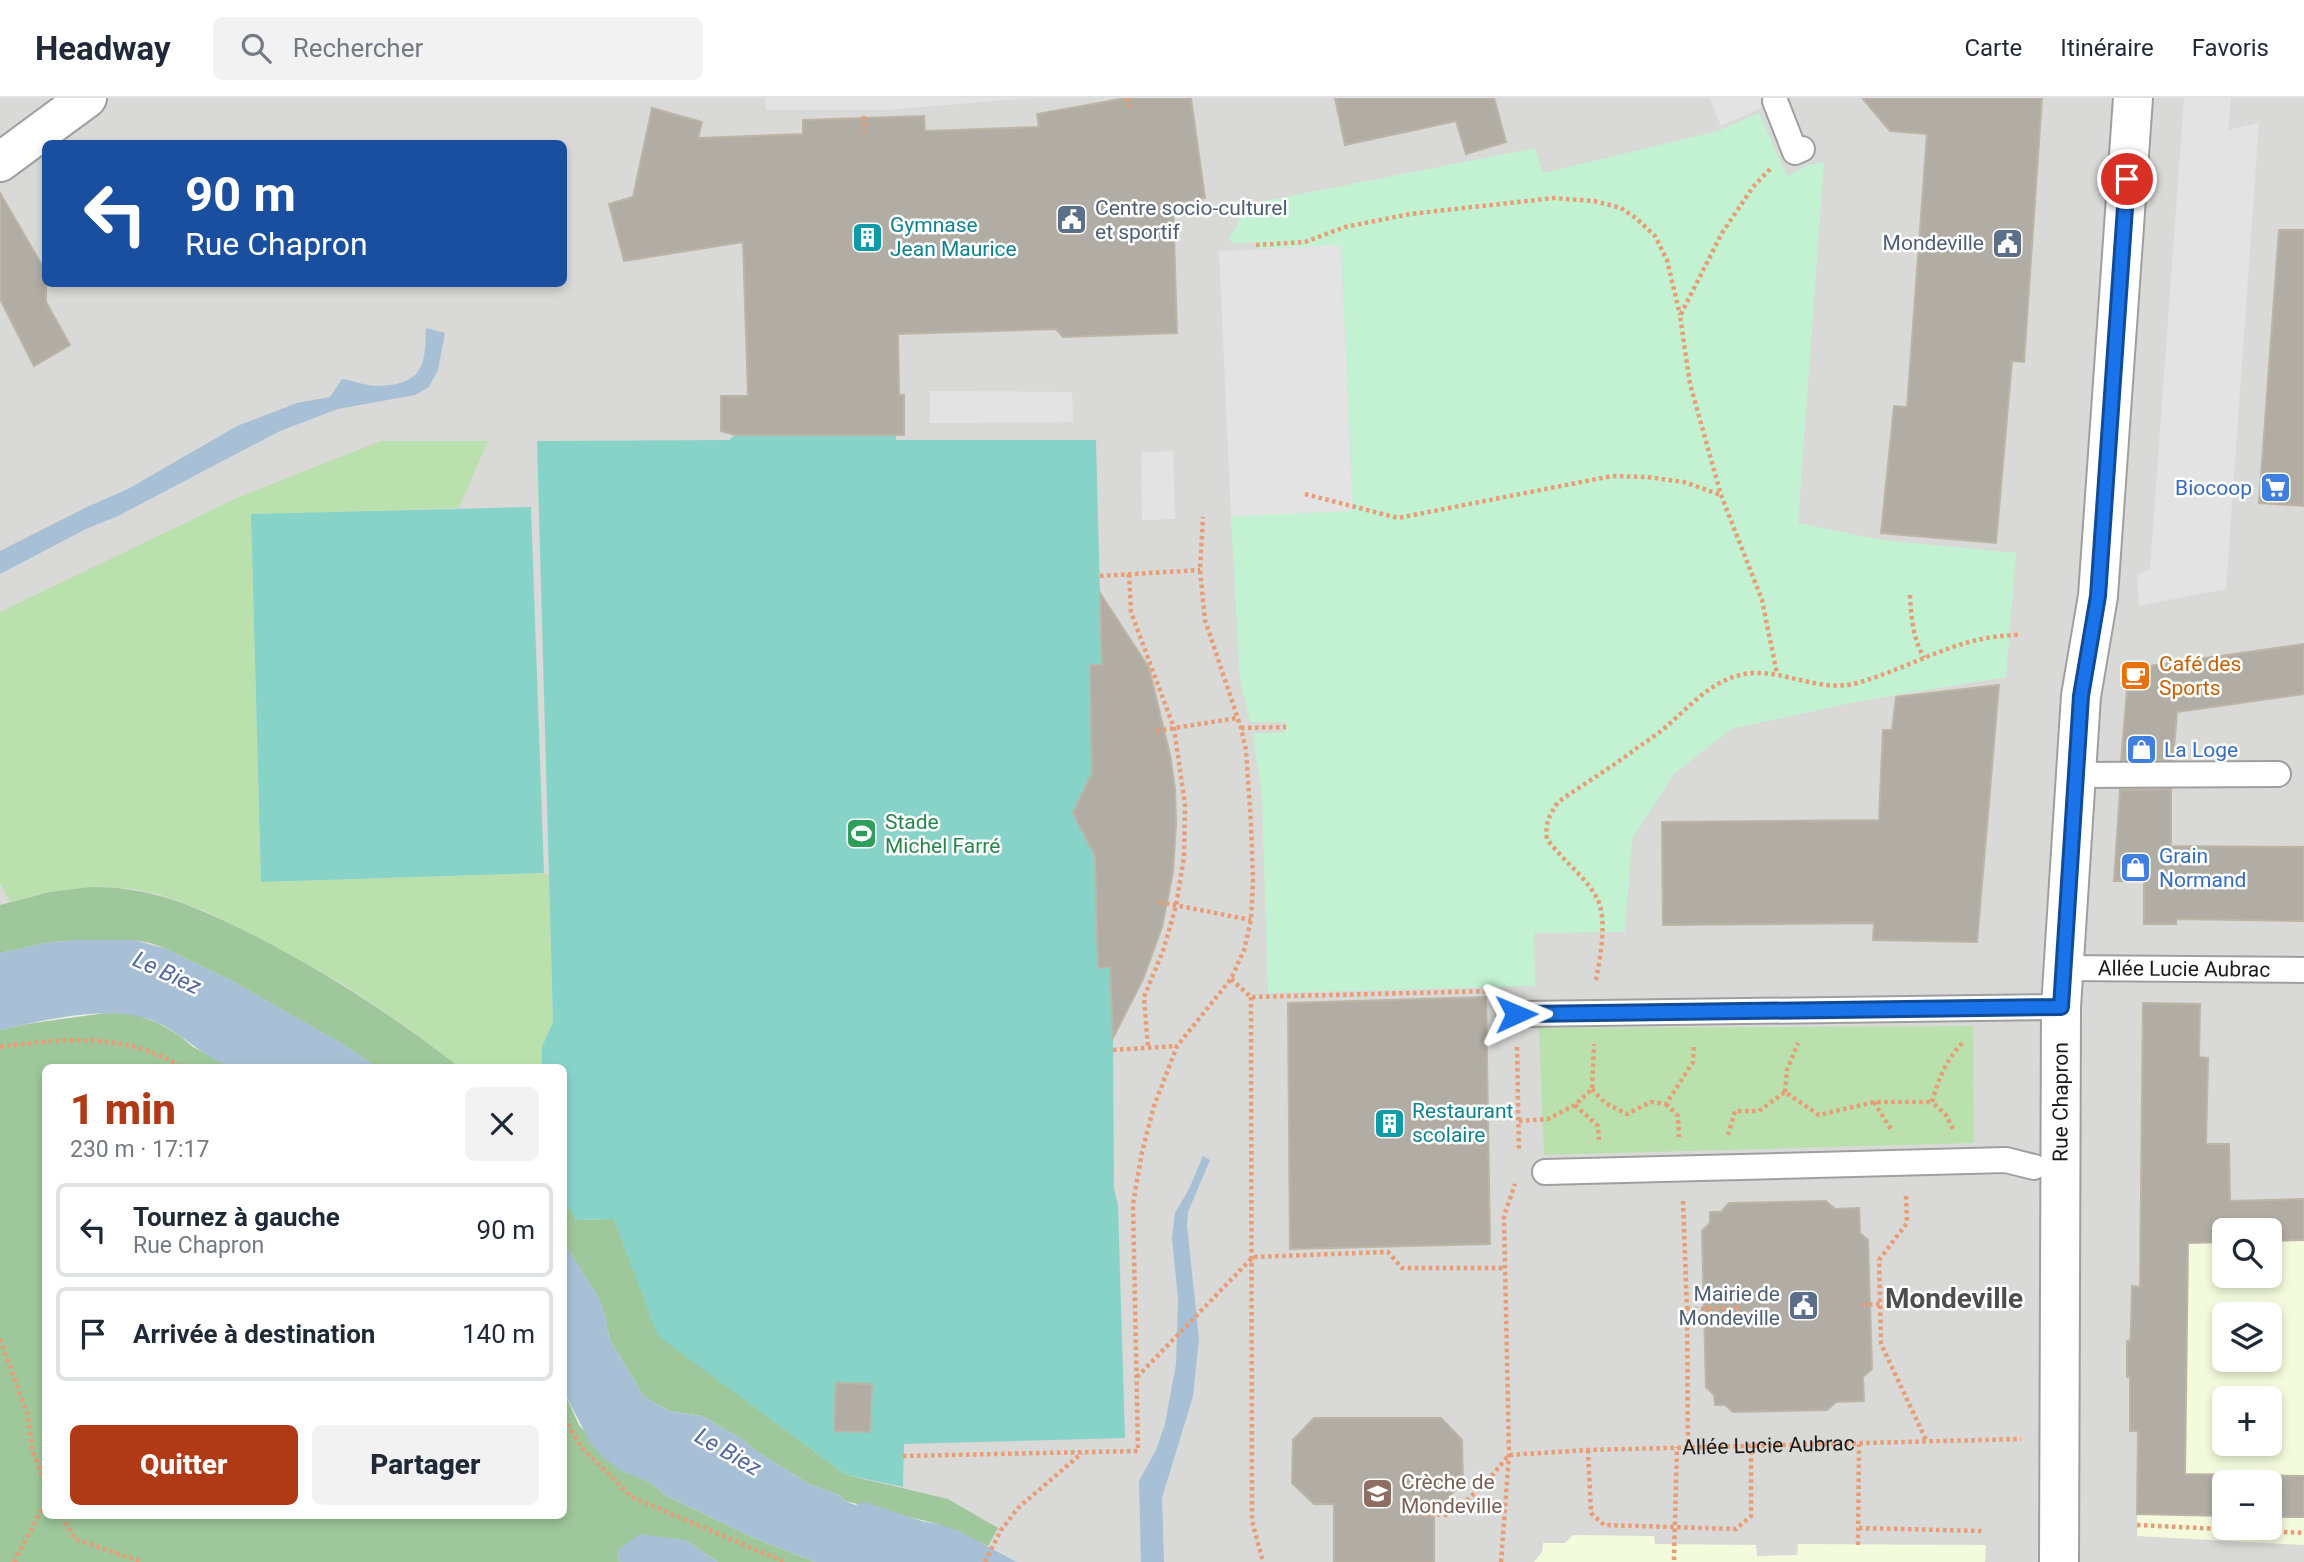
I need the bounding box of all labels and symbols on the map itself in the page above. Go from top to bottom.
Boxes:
pin [2097,149,2157,209]
place label: Centre socio-culturel et sportif [1095,196,1288,244]
public building icon: Centre socio-culturel et sportif [1055,203,1089,237]
place label: Gymnase Jean Maurice [890,213,1017,261]
building icon: Gymnase Jean Maurice [850,220,884,254]
public building icon: Mondeville [1990,226,2024,260]
place label: Mondeville [1883,231,1984,255]
supermarket icon: Biocoop [2258,471,2292,505]
place label: Biocoop [2175,476,2252,500]
place label: Café des Sports [2159,652,2241,700]
cafe icon: Café des Sports [2119,659,2153,693]
shop icon: La Loge [2124,733,2158,767]
place label: La Loge [2164,738,2238,762]
place label: Stade Michel Farré [885,810,1000,858]
sports icon: Stade Michel Farré [845,817,879,851]
place label: Grain Normand [2159,844,2246,892]
shop icon: Grain Normand [2119,851,2153,885]
water label: Le Biez [129,946,205,1000]
street label: Allée Lucie Aubrac [2098,956,2270,982]
position arrow [1479,977,1553,1051]
street label: Rue Chapron [2048,1042,2073,1162]
place label: Restaurant scolaire [1412,1099,1514,1147]
building icon: Restaurant scolaire [1372,1106,1406,1140]
place label: Mairie de Mondeville [1679,1282,1780,1330]
district label: Mondeville [1885,1282,2023,1315]
public building icon: Mairie de Mondeville [1786,1289,1820,1323]
water label: Le Biez [690,1422,766,1482]
street label: Allée Lucie Aubrac [1682,1431,1855,1460]
place label: Crèche de Mondeville [1401,1470,1502,1518]
school or university icon: Crèche de Mondeville [1361,1477,1395,1511]

